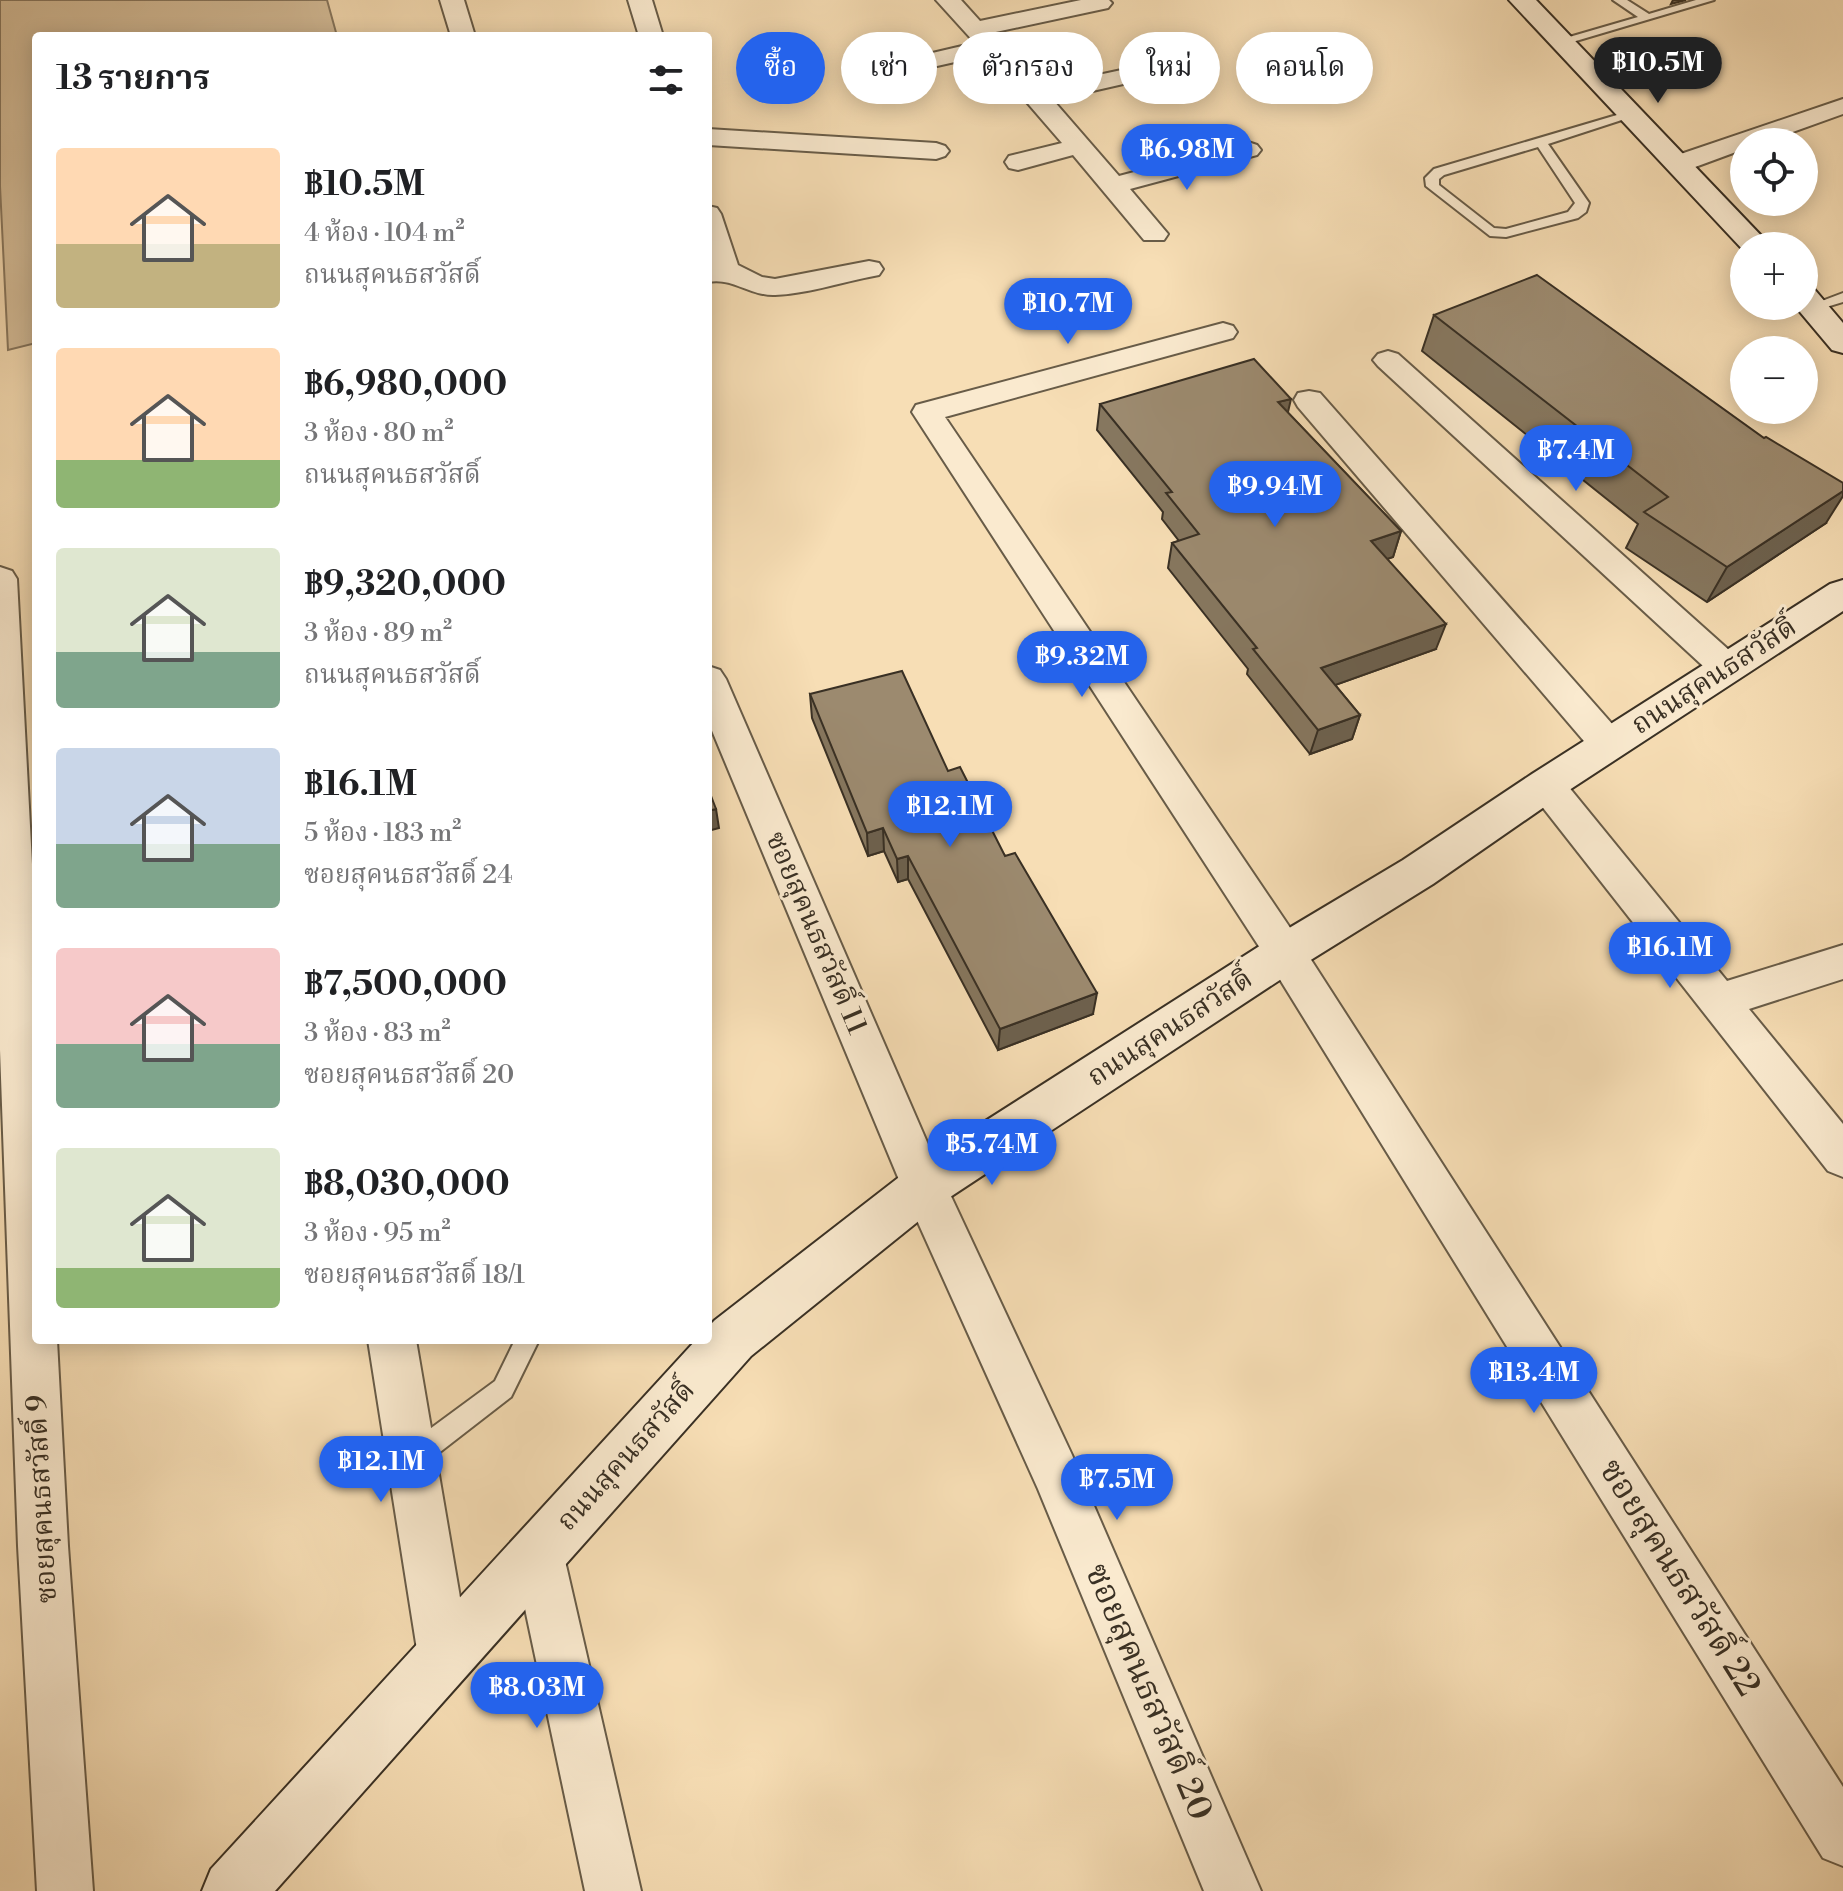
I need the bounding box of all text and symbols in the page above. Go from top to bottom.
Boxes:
chip: ซื้อ [736,32,825,104]
chip: เช่า [841,32,937,104]
chip: ตัวกรอง [953,32,1103,104]
chip: ใหม่ [1119,32,1220,104]
chip: คอนโด [1236,32,1373,104]
pin: ฿10.5M [1593,37,1723,105]
text: ฿10.5M [1612,47,1704,79]
text: 13 รายการ [56,58,210,100]
icon: filters [644,58,688,102]
pin: ฿6.98M [1122,124,1252,192]
map controls [1730,128,1818,424]
button: locate [1730,128,1818,216]
text: ฿6.98M [1139,134,1235,166]
text: ฿10.5M [304,164,425,206]
icon: home [120,180,216,276]
text: 4 ห้อง · 104 m² [304,217,465,249]
button: + [1730,232,1818,320]
text: ถนนสุคนธสวัสดิ์ [304,259,481,291]
pin: ฿10.7M [1003,278,1133,346]
text: ฿10.7M [1022,288,1114,320]
button: − [1730,336,1818,424]
text: ฿6,980,000 [304,364,507,406]
icon: home [120,380,216,476]
text: 3 ห้อง · 80 m² [304,417,454,449]
pin: ฿7.4M [1520,425,1632,493]
text: ฿7.4M [1537,435,1615,467]
text: ถนนสุคนธสวัสดิ์ [304,459,481,491]
pin: ฿9.94M [1210,461,1340,529]
text: ฿9.94M [1227,471,1323,503]
text: ฿9,320,000 [304,564,506,606]
icon: home [120,580,216,676]
street label: ถนนสุคนธสวัสดิ์ [1623,606,1804,742]
text: 3 ห้อง · 89 m² [304,617,452,649]
pin: ฿9.32M [1017,631,1147,699]
text: ฿9.32M [1035,641,1129,673]
text: ถนนสุคนธสวัสดิ์ [304,659,481,691]
text: ฿16.1M [304,764,417,806]
icon: home [120,780,216,876]
pin: ฿12.1M [885,781,1015,849]
text: ฿12.1M [906,791,994,823]
text: 5 ห้อง · 183 m² [304,817,461,849]
street label: ซอยสุคนธสวัสดิ์ 11 [758,825,878,1040]
text: ซอยสุคนธสวัสดิ์ 24 [304,859,513,891]
pin: ฿16.1M [1605,922,1735,990]
text: ฿16.1M [1627,932,1713,964]
street label: ถนนสุคนธสวัสดิ์ [1079,958,1260,1094]
text: ฿7,500,000 [304,964,507,1006]
icon: home [120,980,216,1076]
text: 3 ห้อง · 83 m² [304,1017,451,1049]
text: ซอยสุคนธสวัสดิ์ 20 [304,1059,514,1091]
pin: ฿5.74M [927,1119,1057,1187]
text: ฿5.74M [946,1129,1038,1161]
text: ฿8,030,000 [304,1164,510,1206]
icon: home [120,1180,216,1276]
text: 3 ห้อง · 95 m² [304,1217,450,1249]
text: ซอยสุคนธสวัสดิ์ 18/1 [304,1259,525,1291]
pin: ฿13.4M [1469,1347,1599,1415]
text: ฿13.4M [1488,1357,1580,1389]
street label: ถนนสุคนธสวัสดิ์ [547,1370,703,1538]
street label: ซอยสุคนธสวัสดิ์ 9 [16,1394,65,1604]
pin: ฿12.1M [316,1436,446,1504]
text: ฿12.1M [337,1446,425,1478]
street label: ซอยสุคนธสวัสดิ์ 22 [1589,1449,1772,1704]
pin: ฿7.5M [1061,1454,1173,1522]
text: ฿7.5M [1079,1464,1155,1496]
street label: ซอยสุคนธสวัสดิ์ 20 [1075,1556,1225,1827]
pin: ฿8.03M [472,1662,602,1730]
text: ฿8.03M [489,1672,585,1704]

